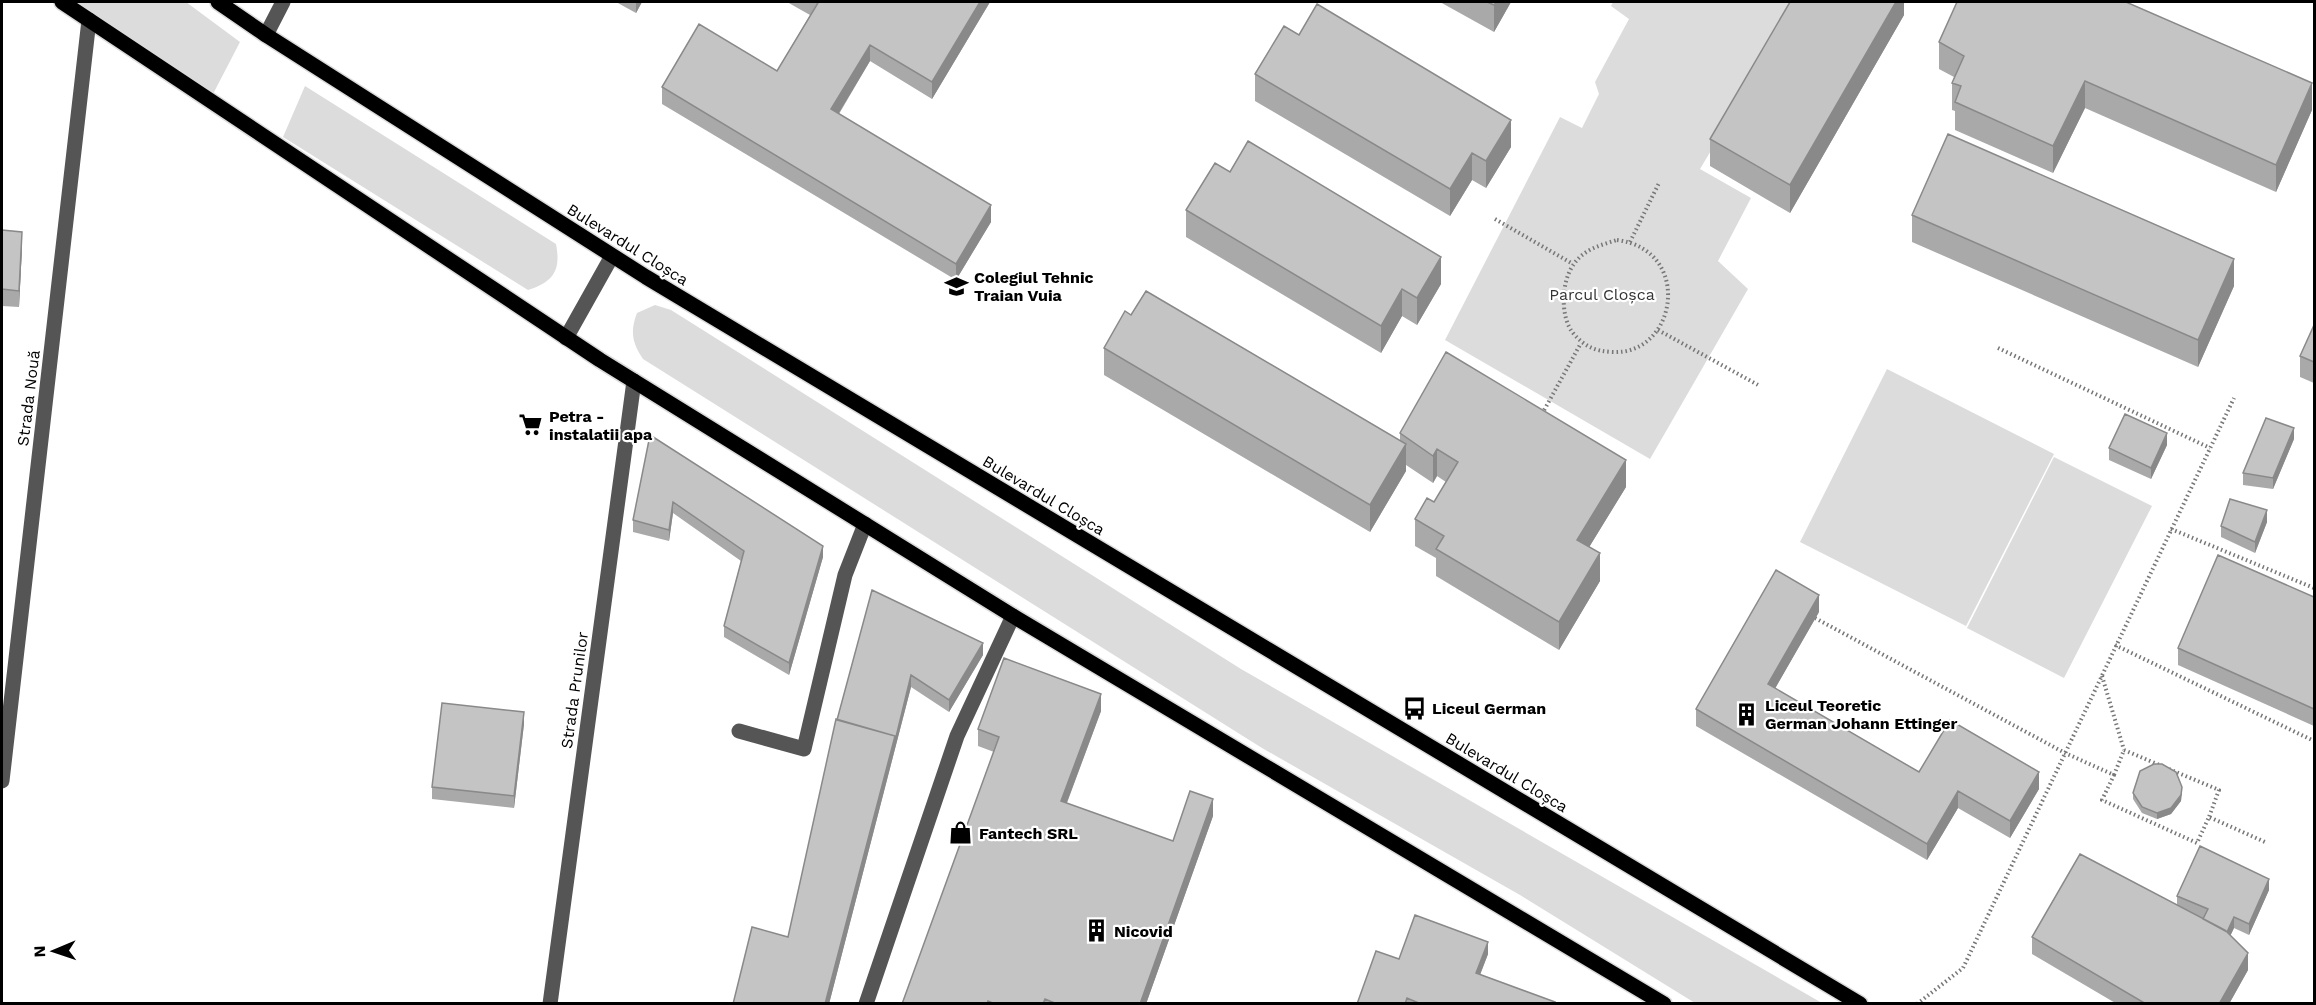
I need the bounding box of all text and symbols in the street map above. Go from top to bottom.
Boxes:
street label: Bulevardul Cloșca [564,199,692,289]
place label: Colegiul Tehnic Traian Vuia [974,268,1094,305]
school or university icon: Colegiul Tehnic Traian Vuia [943,273,969,299]
park label: Parcul Cloșca [1549,285,1655,304]
street label: Strada Nouă [13,349,44,447]
place label: Petra - instalatii apa [549,407,653,444]
supermarket icon: Petra - instalatii apa [518,412,544,438]
street label: Bulevardul Cloșca [979,451,1108,539]
street label: Strada Prunilor [557,630,592,750]
bus stop icon: Liceul German [1401,695,1427,721]
place label: Liceul Teoretic German Johann Ettinger [1765,696,1957,733]
place label: Liceul German [1432,699,1546,718]
building icon: Liceul Teoretic German Johann Ettinger [1734,701,1760,727]
street label: Bulevardul Cloșca [1442,728,1571,816]
shop icon: Fantech SRL [948,820,974,846]
place label: Fantech SRL [979,824,1078,843]
building icon: Nicovid [1083,918,1109,944]
north arrow [24,921,84,981]
place label: Nicovid [1114,922,1173,941]
text: N [30,945,49,958]

